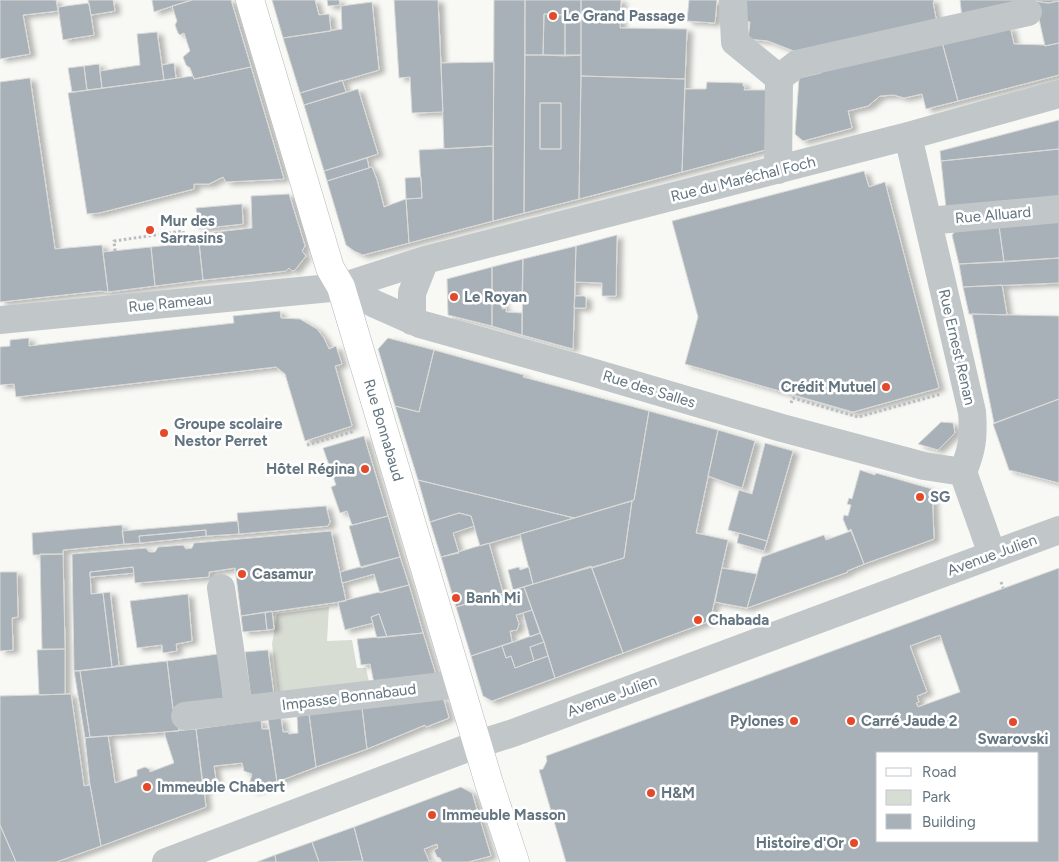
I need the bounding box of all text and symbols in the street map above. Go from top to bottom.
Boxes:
place label: Le Grand Passage [563,7,686,25]
marker: Le Grand Passage [547,10,559,22]
street label: Rue du Maréchal Foch [669,152,817,206]
street label: Rue Alluard [954,203,1032,227]
place label: Mur des Sarrasins [160,212,223,247]
marker: Mur des Sarrasins [144,224,156,236]
street label: Rue Ernest Renan [935,287,979,407]
place label: Le Royan [464,288,527,306]
street label: Rue Rameau [127,290,213,316]
marker: Le Royan [448,291,460,303]
street label: Rue des Salles [600,366,698,412]
street label: Rue Bonnabaud [360,377,407,483]
place label: Crédit Mutuel [781,378,876,396]
marker: Crédit Mutuel [880,381,892,393]
place label: Groupe scolaire Nestor Perret [174,415,283,450]
marker: Groupe scolaire Nestor Perret [158,427,170,439]
place label: Hôtel Régina [266,460,355,478]
marker: Hôtel Régina [359,463,371,475]
place label: SG [930,488,950,506]
marker: SG [914,491,926,503]
street label: Avenue Julien [945,530,1039,580]
place label: Casamur [252,565,313,583]
marker: Casamur [236,568,248,580]
place label: Banh Mi [466,589,521,607]
marker: Banh Mi [450,592,462,604]
place label: Chabada [708,611,769,629]
marker: Chabada [692,614,704,626]
street label: Avenue Julien [565,671,659,721]
street label: Impasse Bonnabaud [281,680,417,714]
place label: Pylones [730,712,784,730]
place label: Carré Jaude 2 [861,712,958,730]
marker: Pylones [788,715,800,727]
marker: Carré Jaude 2 [845,715,857,727]
marker: Swarovski [1007,716,1019,728]
place label: Swarovski [978,730,1048,748]
legend [876,752,1039,842]
text: Road [922,763,957,781]
place label: Immeuble Chabert [157,778,285,796]
marker: Immeuble Chabert [141,781,153,793]
place label: H&M [661,784,695,802]
marker: H&M [645,787,657,799]
text: Park [922,788,951,806]
place label: Immeuble Masson [442,806,566,824]
marker: Immeuble Masson [426,809,438,821]
text: Building [922,813,976,831]
place label: Histoire d'Or [756,834,844,852]
marker: Histoire d'Or [848,837,860,849]

